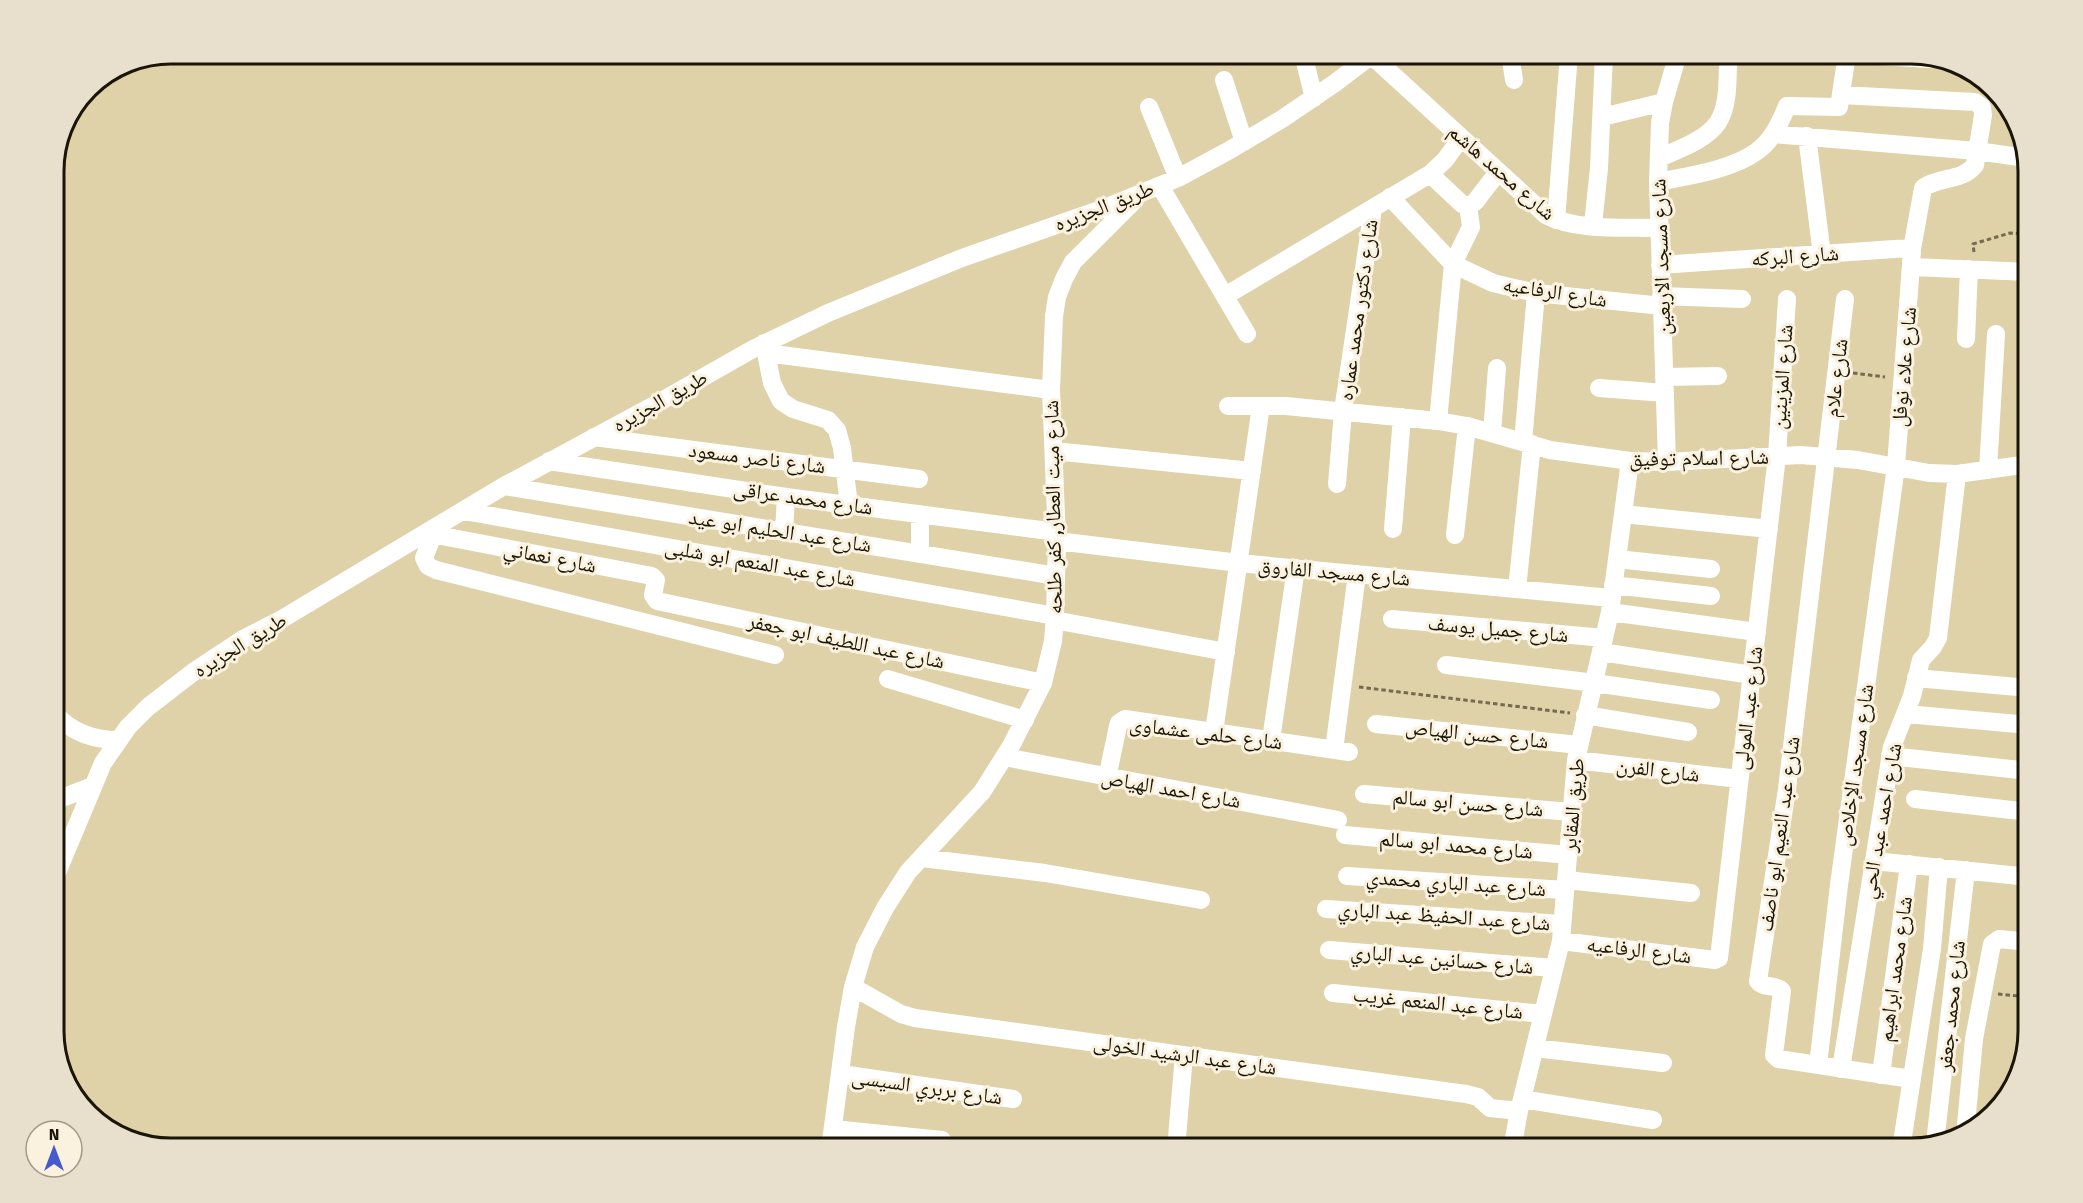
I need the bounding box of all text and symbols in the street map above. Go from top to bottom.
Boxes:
street label: شارع محمد هاشم [1442,118,1561,227]
street label: طريق الجزيره [1050,175,1158,237]
street label: شارع مسجد الاربعين [1645,178,1677,336]
street label: شارع دكتور محمد عماره [1332,218,1384,402]
street label: شارع البركه [1750,240,1840,272]
street label: شارع الرفاعيه [1501,271,1609,313]
street label: شارع علاء نوفل [1886,306,1922,428]
street label: شارع المزينين [1765,324,1799,430]
street label: شارع علام [1818,337,1855,419]
street label: طريق الجزيره [608,364,712,438]
street label: شارع ميت العطار, كفر طلحه [1038,400,1068,614]
street label: شارع ناصر مسعود [687,437,827,479]
street label: شارع اسلام توفيق [1629,444,1769,473]
street label: شارع محمد عراقى [732,475,874,521]
street label: شارع عبد الحليم ابو عيد [687,504,873,559]
street label: شارع عبد المنعم ابو شلبى [663,533,857,594]
street label: شارع نعماني [501,535,599,582]
street label: شارع مسجد الفاروق [1257,552,1411,592]
street label: طريق الجزيره [188,607,292,683]
street label: شارع عبد اللطيف ابو جعفر [744,607,947,675]
street label: شارع جميل يوسف [1427,610,1569,648]
street label: شارع عبد المولى [1728,645,1768,771]
street label: شارع مسجد الإخلاص [1831,682,1879,848]
street label: شارع حلمى عشماوى [1128,711,1284,755]
street label: شارع حسن الهياص [1404,714,1550,754]
street label: شارع عبد النعيم ابو ناصف [1752,735,1807,934]
street label: شارع احمد عبد الحي [1854,741,1911,902]
street label: شارع الفرن [1615,752,1701,788]
street label: طريق المقابر [1556,757,1590,854]
street label: شارع احمد الهياص [1099,764,1243,814]
street label: شارع حسن ابو سالم [1391,783,1545,824]
street label: شارع محمد ابو سالم [1378,825,1534,866]
street label: شارع عبد الباري محمدي [1365,864,1547,906]
street label: شارع محمد ابراهيم [1872,894,1919,1044]
street label: شارع عبد الحفيظ عبد الباري [1337,896,1551,940]
street label: شارع الرفاعيه [1585,931,1693,969]
street label: شارع حسانين عبد الباري [1349,938,1535,983]
street label: شارع محمد جعفر [1931,939,1971,1074]
street label: شارع عبد المنعم غريب [1352,981,1524,1026]
street label: شارع عبد الرشيد الخولى [1092,1029,1278,1081]
street label: شارع بربري السيسى [850,1064,1004,1114]
north arrow [24,1119,84,1179]
text: N [49,1125,59,1144]

